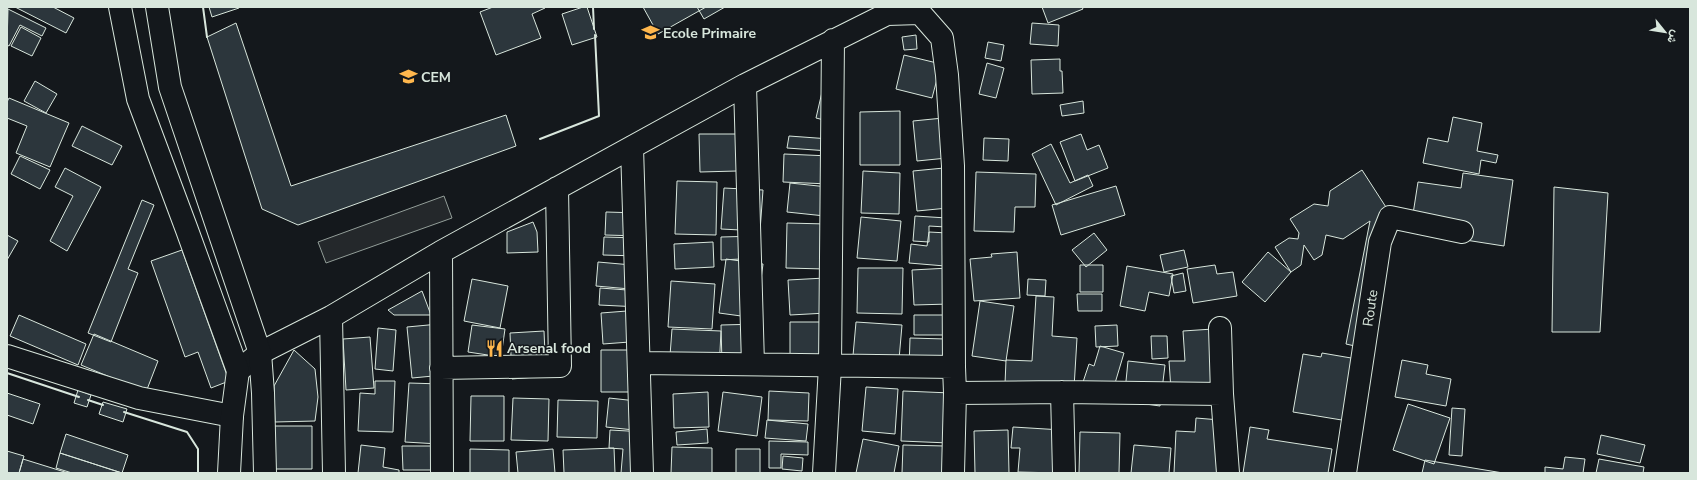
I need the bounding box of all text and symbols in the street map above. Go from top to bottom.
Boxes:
north arrow [1645,12,1685,52]
school or university icon: Ecole Primaire [640,23,660,43]
place label: Ecole Primaire [663,24,757,43]
text: ش [1663,27,1683,46]
school or university icon: CEM [398,67,418,87]
place label: CEM [421,68,451,87]
street label: Route [1359,288,1382,328]
restaurant icon: Arsenal food [484,338,504,358]
place label: Arsenal food [507,339,591,358]

